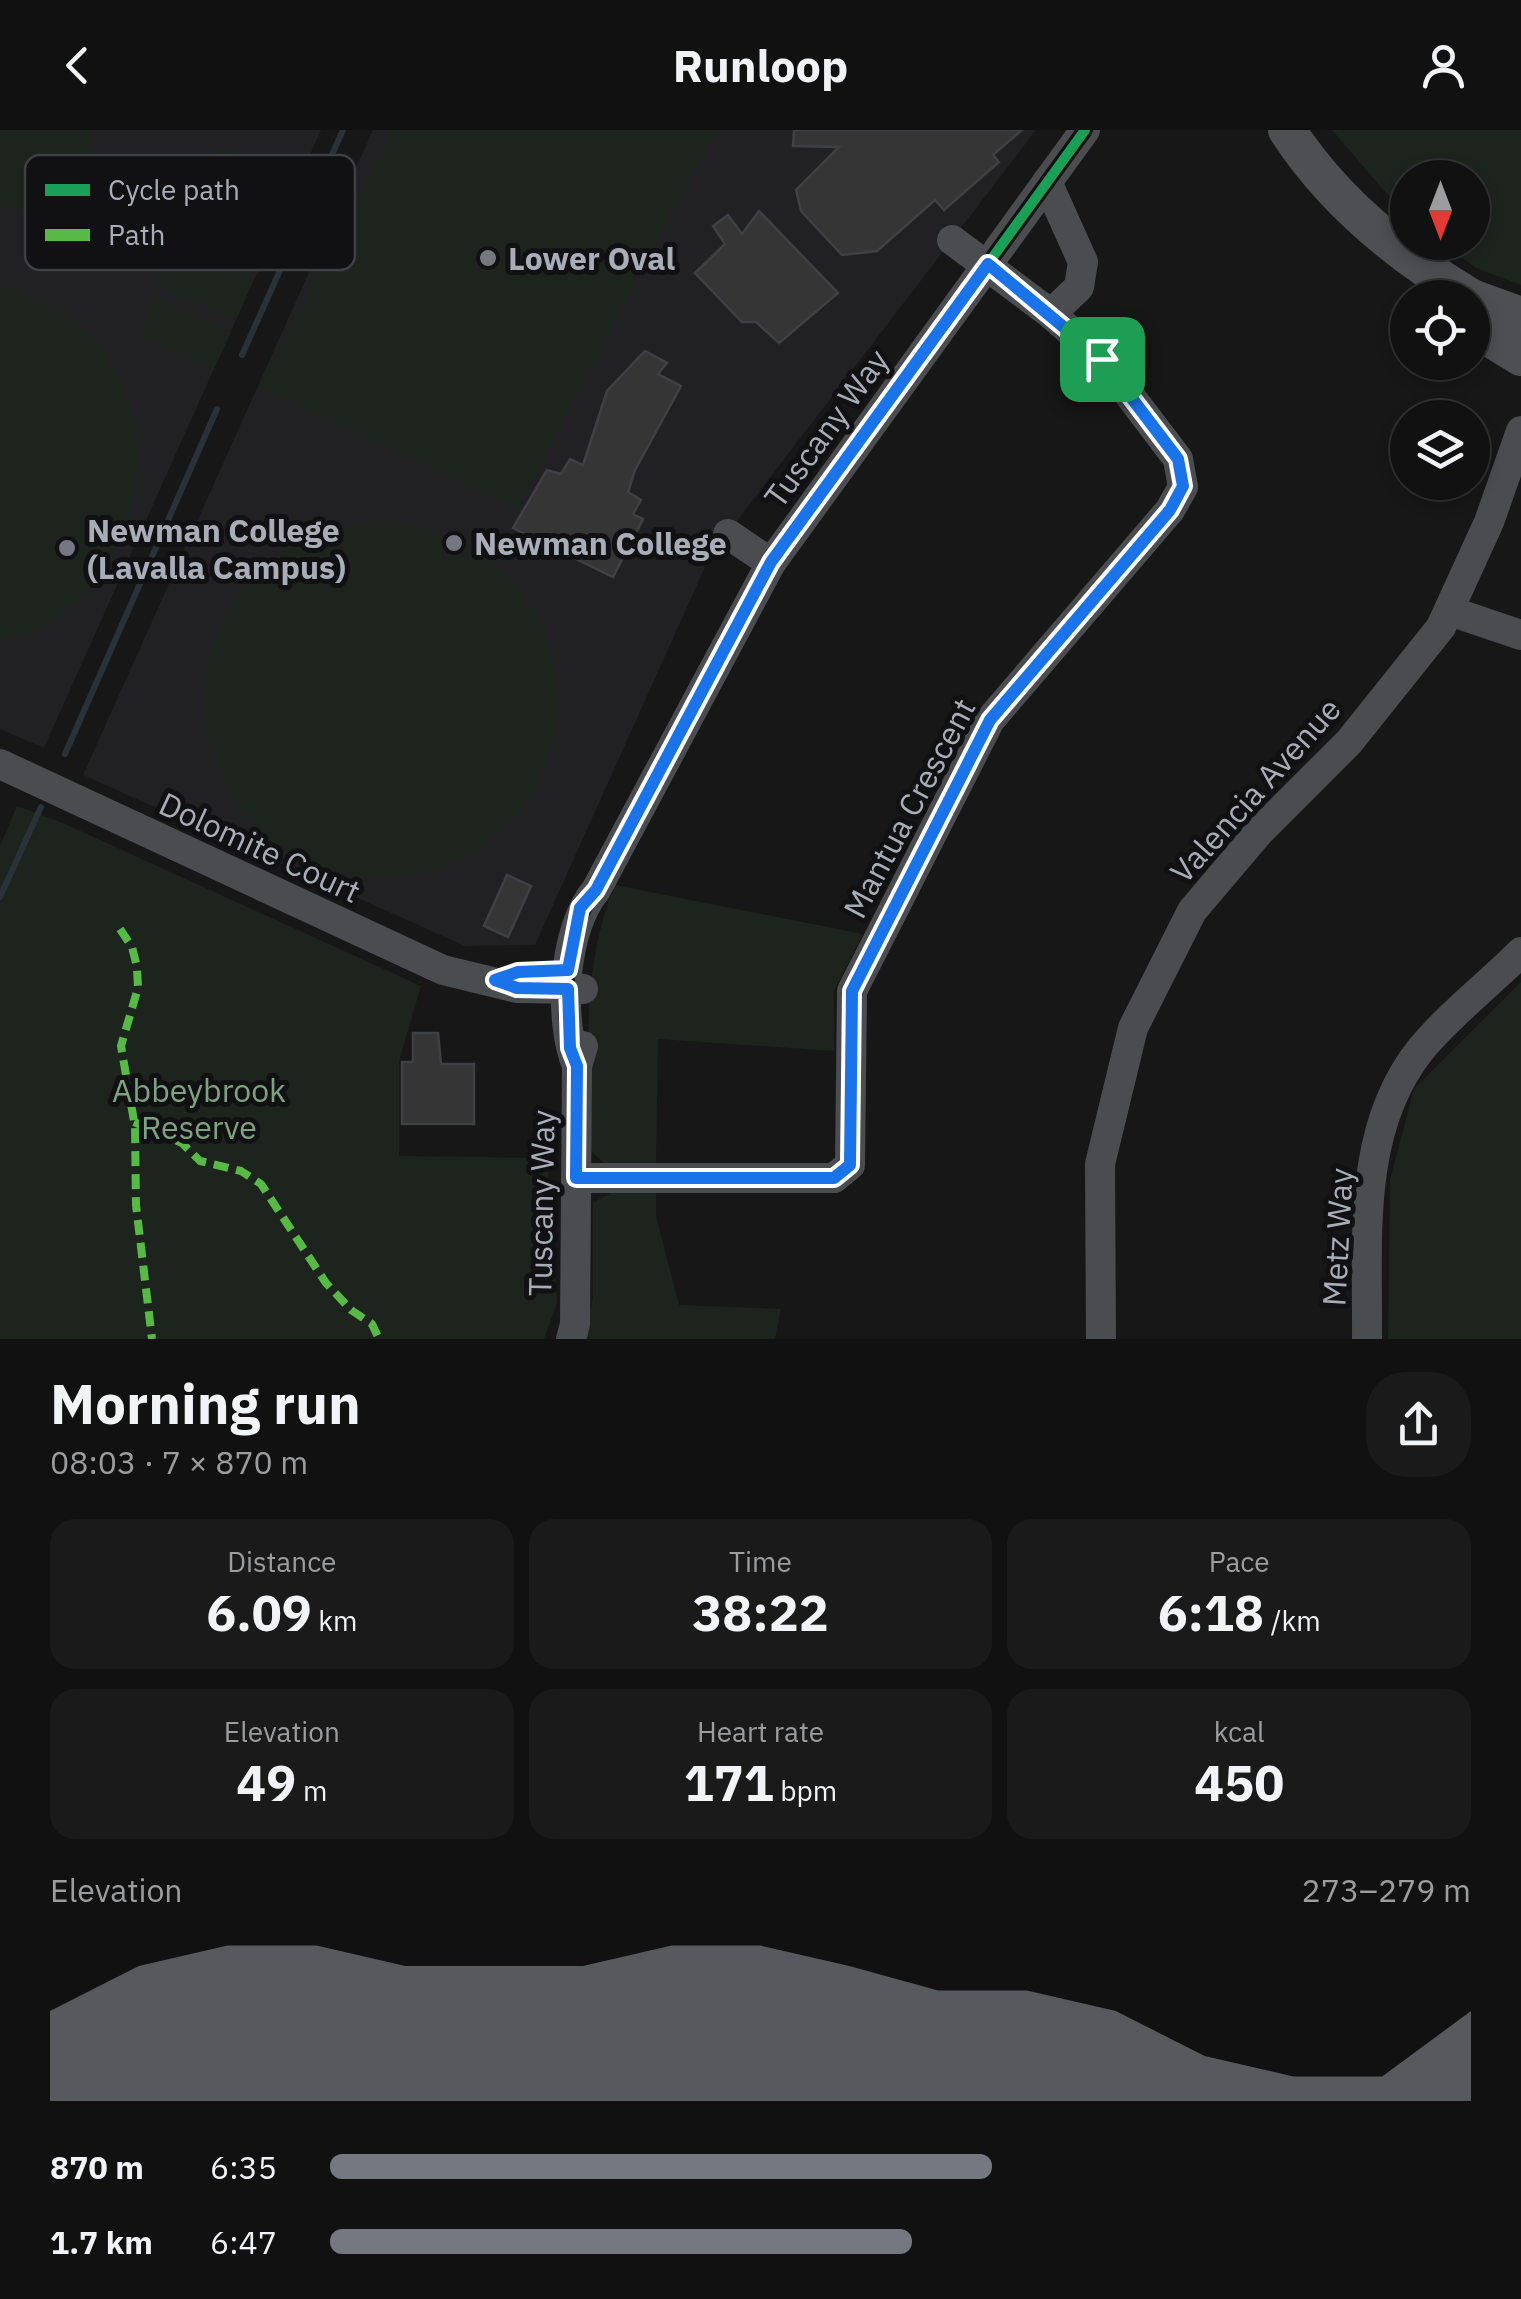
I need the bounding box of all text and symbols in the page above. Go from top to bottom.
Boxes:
text: Runloop [673,36,848,94]
icon: back [50,38,105,93]
icon: person [1416,38,1471,93]
legend [25,155,355,270]
north arrow [1390,160,1490,260]
map controls [1390,160,1490,500]
text: Cycle path [108,171,240,208]
text: Path [108,216,165,253]
place label: Lower Oval [508,237,675,279]
marker: Lower Oval [477,247,499,269]
button: locate [1390,280,1490,380]
pin [1060,317,1145,402]
icon: arrive [1075,332,1130,387]
street label: Tuscany Way [754,340,898,516]
button: layers [1390,400,1490,500]
place label: Newman College (Lavalla Campus) [87,509,346,588]
place label: Newman College [474,522,727,564]
marker: Newman College [443,532,465,554]
marker: Newman College (Lavalla Campus) [56,537,78,559]
street label: Valencia Avenue [1161,688,1349,892]
street label: Mantua Crescent [833,691,985,925]
street label: Dolomite Court [153,782,367,912]
park label: Abbeybrook Reserve [112,1069,286,1148]
street label: Tuscany Way [518,1110,564,1296]
street label: Metz Way [1312,1167,1362,1307]
text: Morning run [50,1368,361,1439]
button: share [1366,1372,1471,1477]
text: 08:03 · 7 × 870 m [50,1441,308,1483]
text: Distance [227,1543,336,1580]
text: Time [729,1543,792,1580]
text: Pace [1209,1543,1270,1580]
text: 6.09 [206,1580,312,1645]
text: 38:22 [692,1580,829,1645]
text: 6:18 [1158,1580,1264,1645]
text: km [312,1602,357,1639]
text: /km [1264,1602,1321,1639]
text: Elevation [224,1713,340,1750]
text: Heart rate [697,1713,824,1750]
text: kcal [1214,1713,1265,1750]
text: 49 [236,1750,296,1815]
text: 171 [684,1750,774,1815]
text: 450 [1194,1750,1284,1815]
text: m [296,1772,327,1809]
text: bpm [774,1772,837,1809]
text: Elevation [50,1869,183,1911]
text: 273–279 m [1301,1869,1471,1911]
text: 870 m [50,2146,144,2188]
text: 6:35 [210,2146,277,2188]
text: 1.7 km [50,2221,153,2263]
text: 6:47 [210,2221,277,2263]

